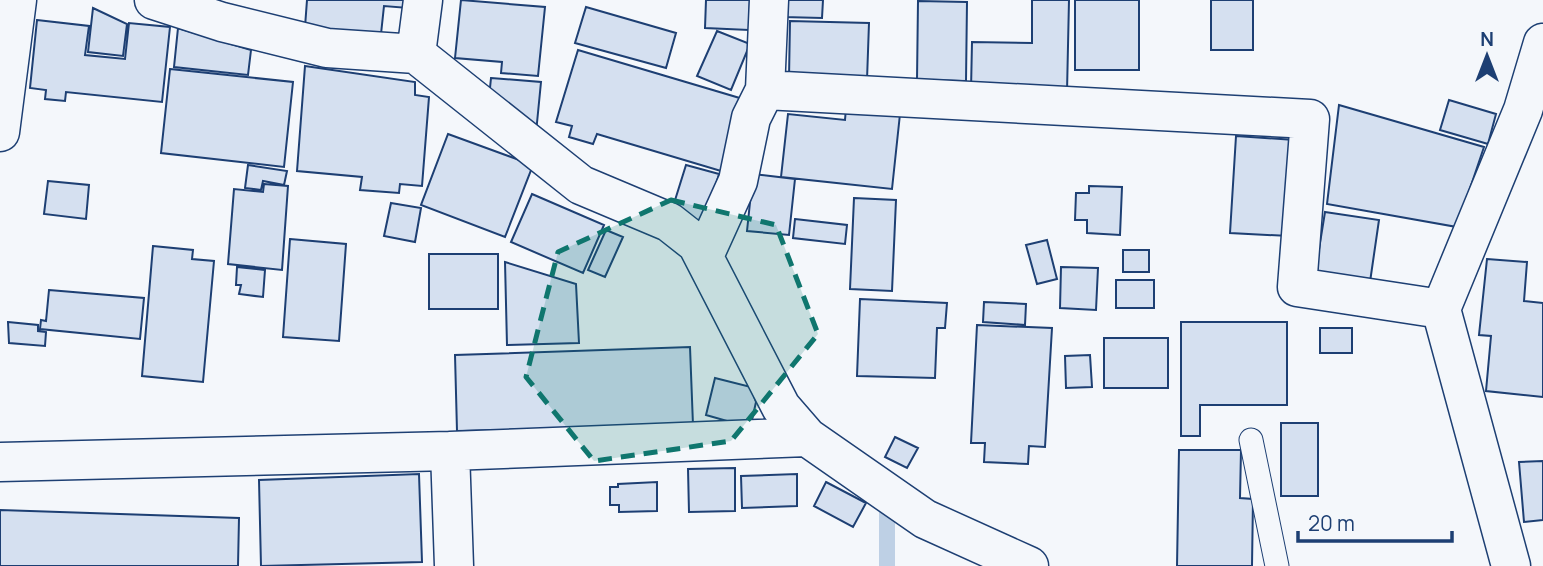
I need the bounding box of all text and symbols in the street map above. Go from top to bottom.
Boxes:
north arrow [1452,21,1522,91]
text: N [1480,26,1494,52]
scale bar [1298,500,1452,544]
text: 20 m [1308,509,1355,537]

